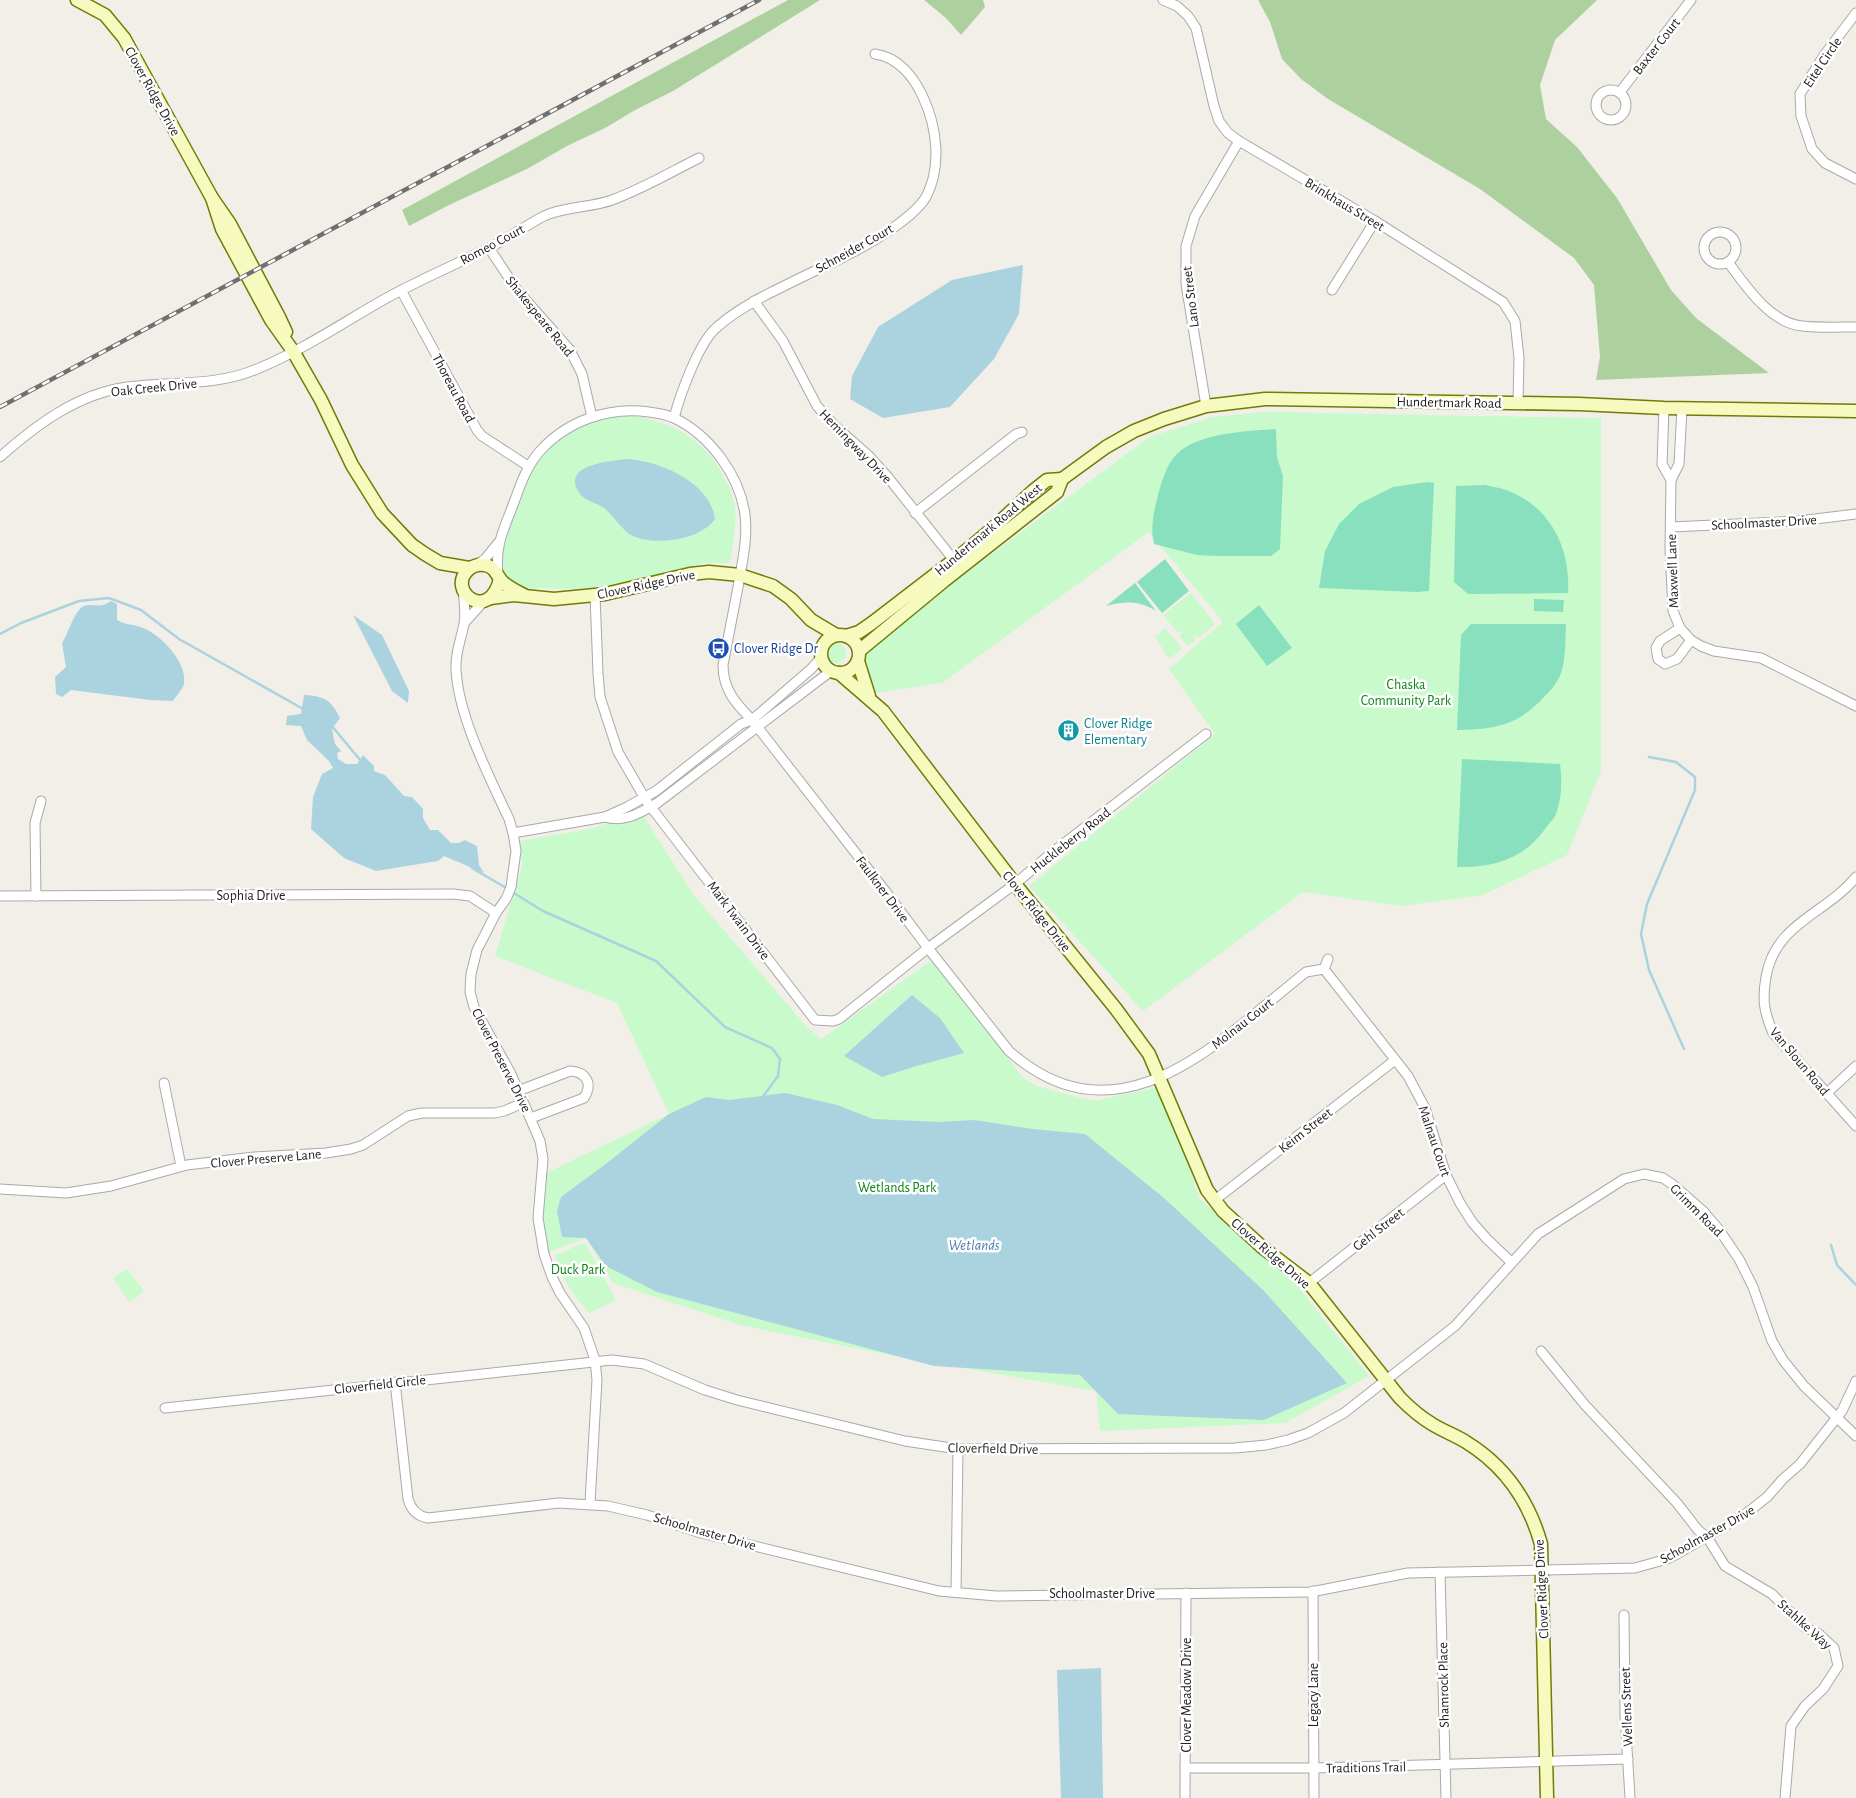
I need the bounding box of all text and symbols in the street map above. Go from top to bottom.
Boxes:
street label: Baxter Court [1630,15,1683,78]
street label: Eitel Circle [1801,35,1845,90]
street label: Clover Ridge Drive [122,45,182,138]
street label: Brinkhaus Street [1302,176,1387,234]
street label: Romeo Court [458,222,527,268]
street label: Schneider Court [813,222,896,276]
street label: Lano Street [1180,265,1202,328]
street label: Shakespeare Road [503,274,576,360]
street label: Thoreau Road [429,352,477,425]
street label: Oak Creek Drive [110,377,198,399]
street label: Hundertmark Road [1396,395,1502,411]
street label: Hemingway Drive [816,407,894,487]
street label: Hundertmark Road West [932,481,1045,579]
street label: Schoolmaster Drive [1711,513,1817,533]
street label: Maxwell Lane [1665,534,1681,608]
street label: Clover Ridge Drive [596,568,696,602]
bus stop icon: Clover Ridge Dr [706,636,730,660]
place label: Clover Ridge Dr [734,642,818,656]
park label: Chaska Community Park [1361,678,1452,708]
place label: Clover Ridge Elementary [1084,717,1152,747]
building icon: Clover Ridge Elementary [1056,719,1080,743]
street label: Huckleberry Road [1028,805,1113,876]
street label: Faulkner Drive [853,854,911,925]
street label: Clover Ridge Drive [999,869,1073,955]
street label: Mark Twain Drive [704,879,772,962]
street label: Sophia Drive [217,889,285,903]
street label: Molnau Court [1209,995,1277,1052]
street label: Clover Preserve Drive [469,1006,533,1115]
street label: Van Sloun Road [1767,1025,1832,1098]
street label: Malnau Court [1415,1104,1453,1179]
street label: Keim Street [1276,1105,1335,1156]
street label: Clover Preserve Lane [210,1147,322,1171]
park label: Wetlands Park [858,1181,937,1195]
street label: Grimm Road [1667,1182,1725,1240]
street label: Gehl Street [1350,1205,1407,1254]
street label: Clover Ridge Drive [1228,1216,1313,1292]
water label: Wetlands [948,1238,1000,1253]
park label: Duck Park [551,1263,606,1277]
street label: Cloverfield Circle [334,1373,427,1397]
street label: Cloverfield Drive [948,1441,1038,1457]
street label: Schoolmaster Drive [1658,1503,1757,1567]
street label: Schoolmaster Drive [652,1511,757,1553]
street label: Clover Ridge Drive [1532,1539,1552,1639]
street label: Schoolmaster Drive [1049,1587,1155,1601]
street label: Stahlke Way [1775,1597,1834,1652]
street label: Clover Meadow Drive [1180,1638,1194,1752]
street label: Shamrock Place [1436,1642,1452,1728]
street label: Legacy Lane [1307,1663,1321,1727]
street label: Wellens Street [1619,1667,1635,1747]
street label: Traditions Trail [1326,1760,1406,1776]

